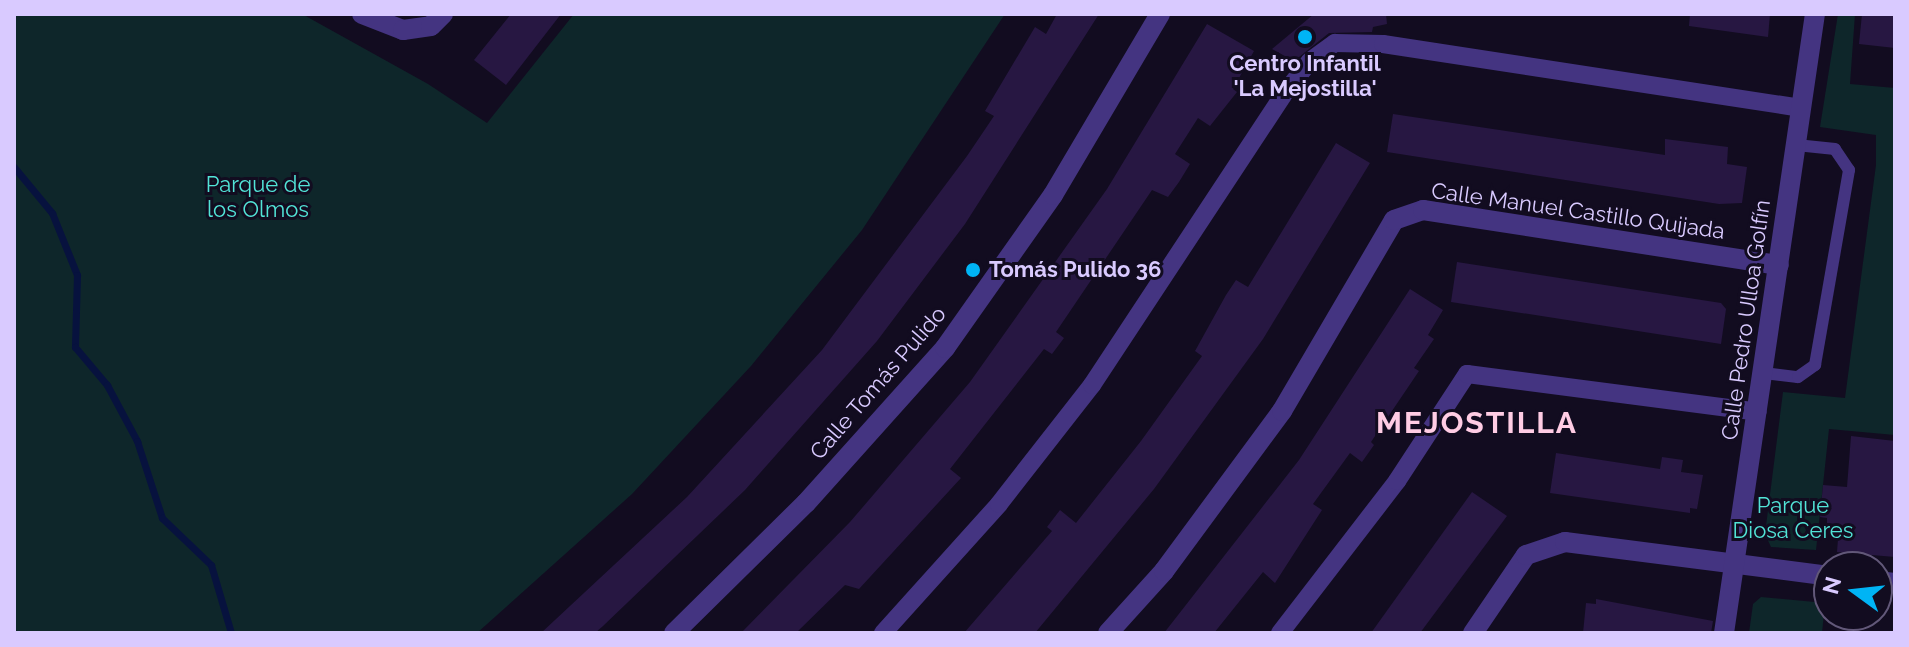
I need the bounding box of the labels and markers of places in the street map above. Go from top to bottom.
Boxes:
marker: Centro Infantil 'La Mejostilla' [1296,28,1314,46]
place label: Centro Infantil 'La Mejostilla' [1229,50,1381,102]
place label: Tomás Pulido 36 [989,257,1161,283]
marker: Tomás Pulido 36 [964,261,982,279]

